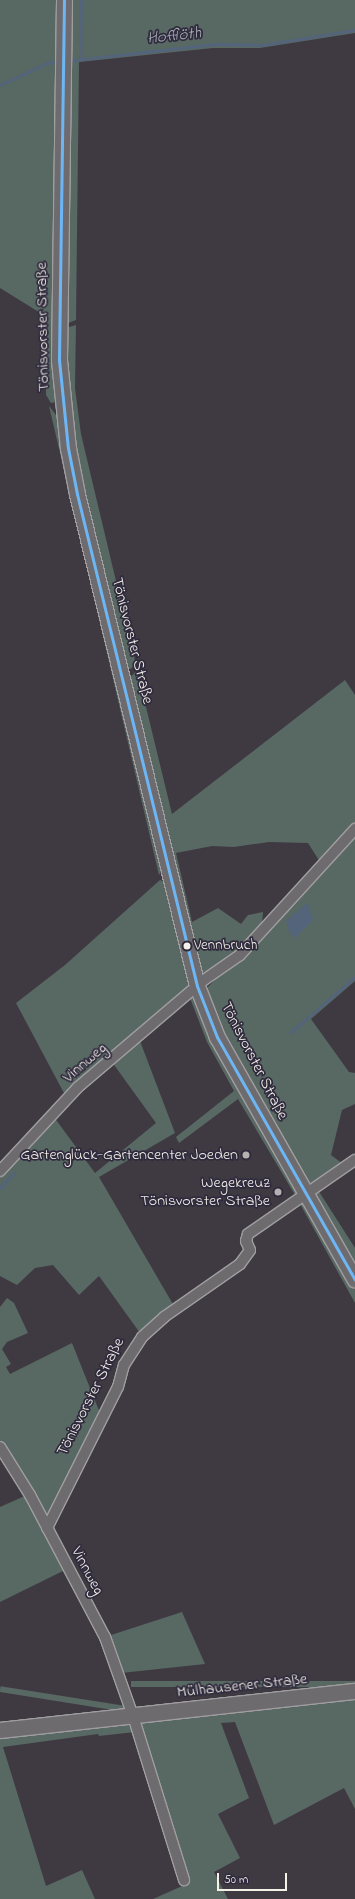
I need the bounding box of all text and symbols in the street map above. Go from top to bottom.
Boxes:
water label: Hofflöth [146,23,202,49]
street label: Tönisvorster Straße [32,262,54,392]
street label: Tönisvorster Straße [107,576,157,706]
place label: Vennbruch [194,937,257,955]
marker: Vennbruch [182,941,192,951]
street label: Tönisvorster Straße [216,999,292,1123]
street label: Vinnweg [59,1039,111,1087]
place label: Gartenglück-Gartencenter Joeden [20,1145,238,1165]
marker: Gartenglück-Gartencenter Joeden [241,1150,251,1160]
place label: Wegekreuz Tönisvorster Straße [140,1173,270,1211]
marker: Wegekreuz Tönisvorster Straße [273,1187,283,1197]
street label: Tönisvorster Straße [53,1335,129,1459]
street label: Vinnweg [66,1544,108,1598]
street label: Mülhausener Straße [176,1670,308,1702]
scale bar [219,1865,289,1891]
text: 50 m [224,1871,248,1889]

